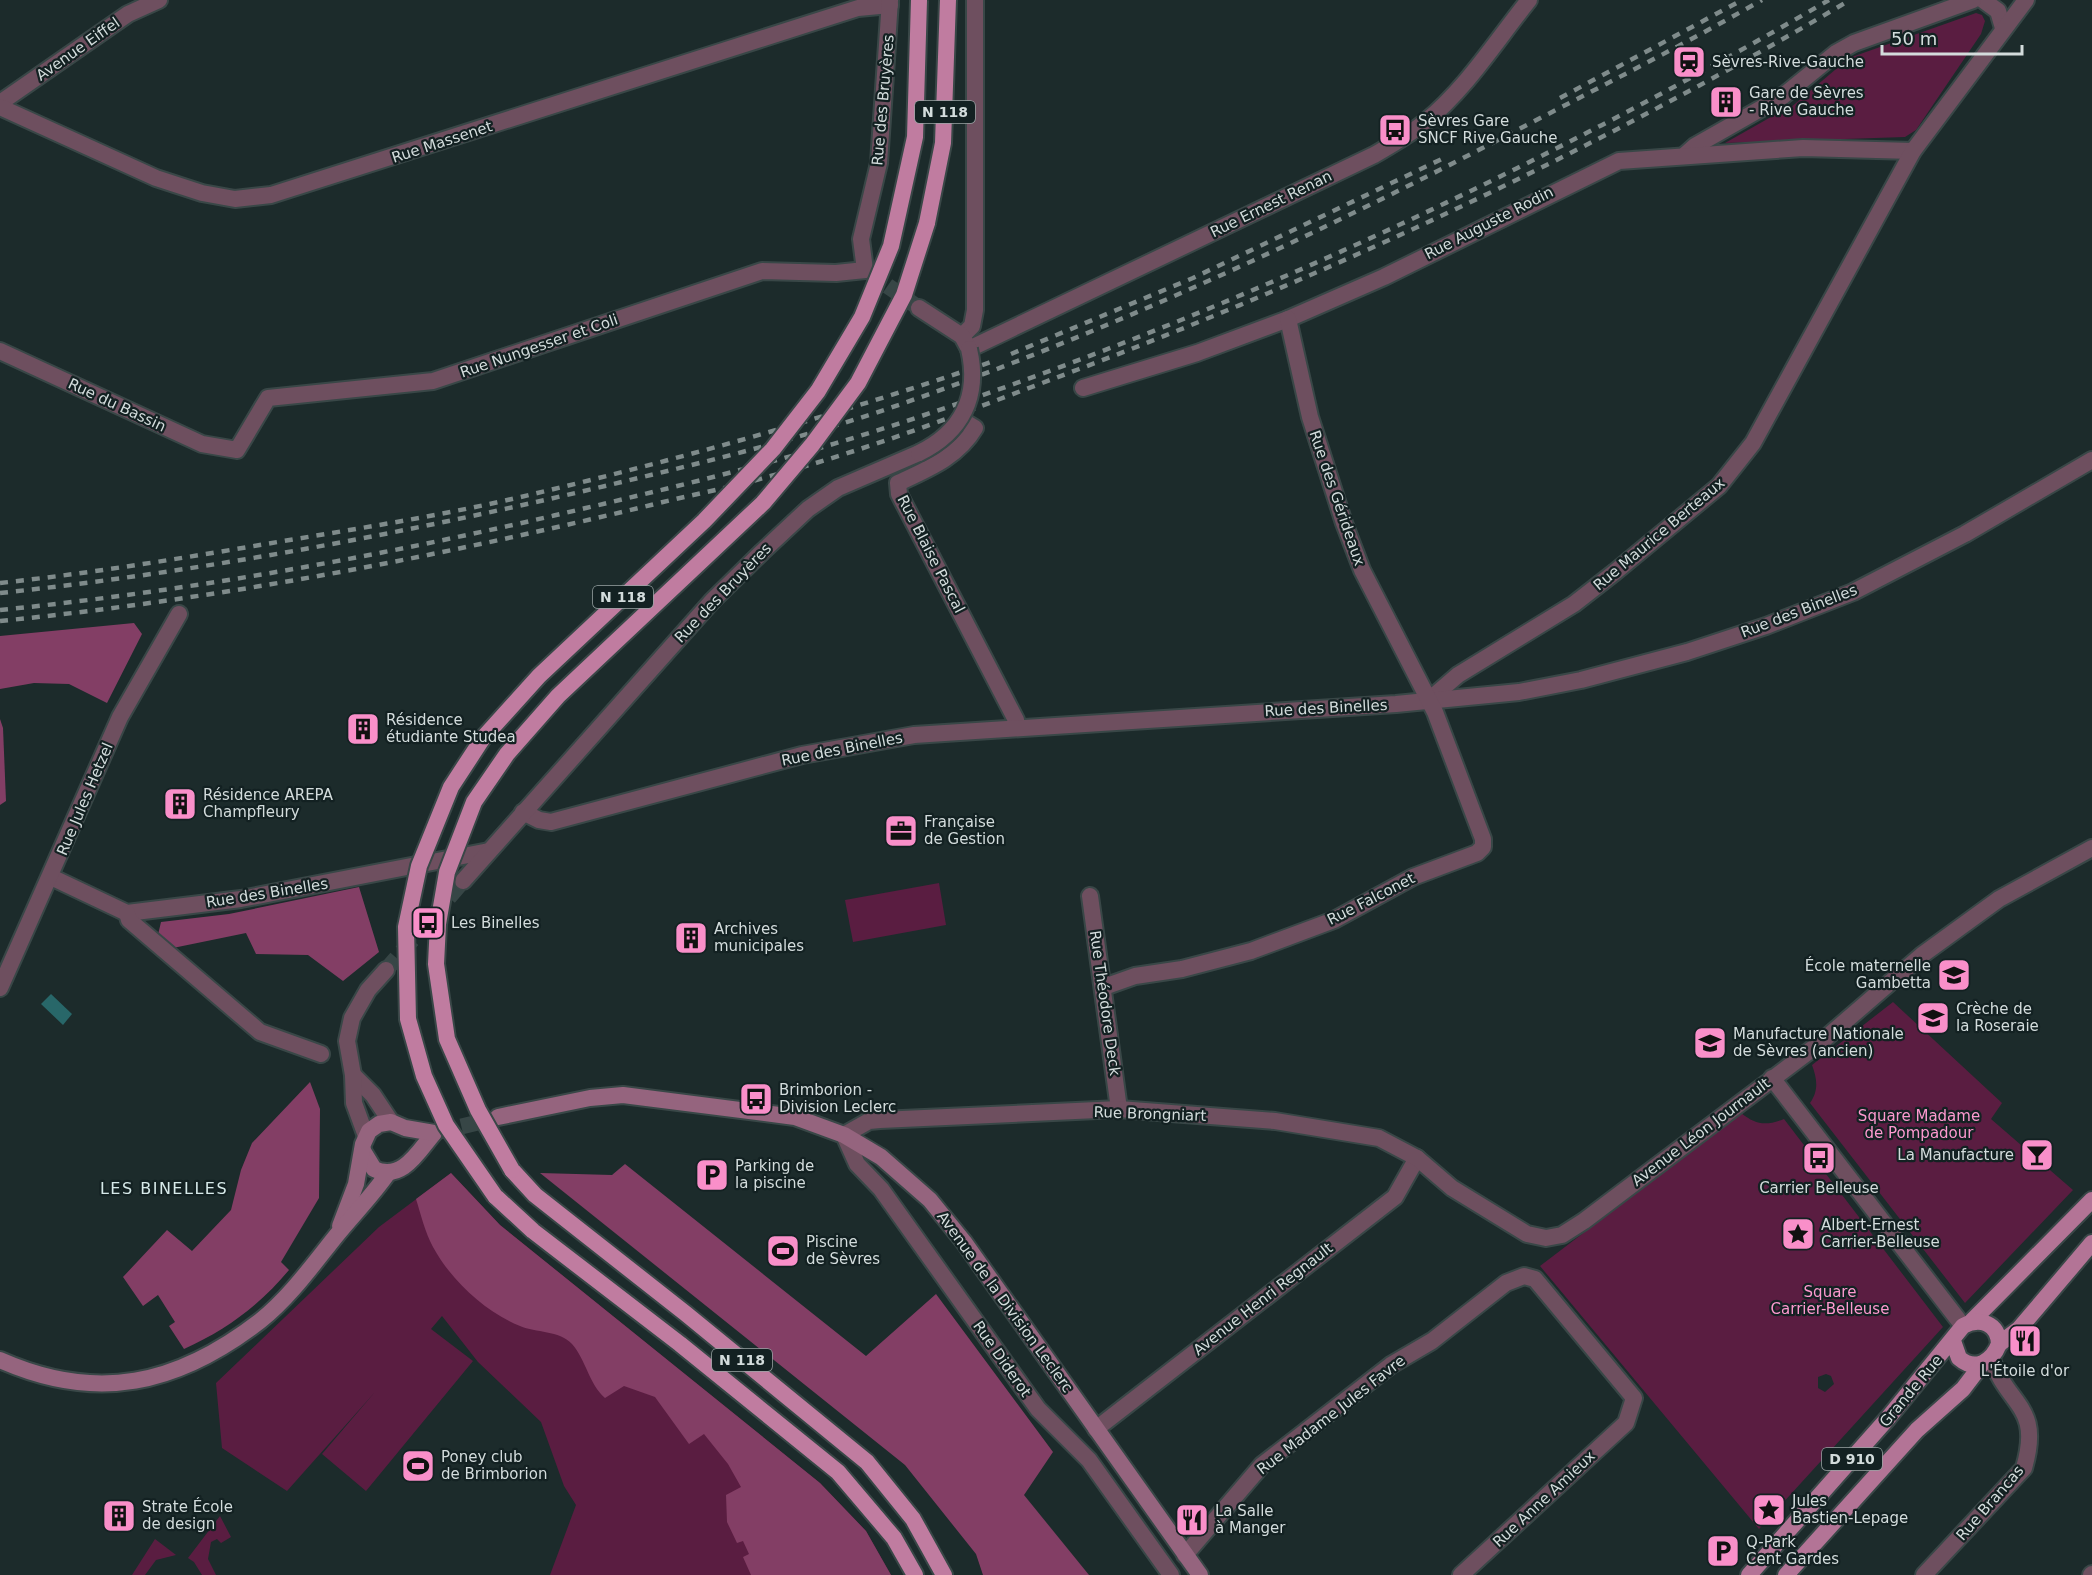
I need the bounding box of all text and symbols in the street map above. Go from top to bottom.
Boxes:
street label: Avenue Eiffel [33,14,123,84]
scale bar [1882,18,2022,56]
text: 50 m [1891,28,1937,49]
street label: Rue des Bruyères [868,34,898,166]
station icon: Sèvres-Rive-Gauche [1671,44,1707,80]
place label: Sèvres-Rive-Gauche [1712,53,1864,71]
building icon: Gare de Sèvres - Rive Gauche [1708,84,1744,120]
place label: Gare de Sèvres - Rive Gauche [1749,84,1864,119]
road number: N 118 [915,101,975,123]
bus stop icon: Sèvres Gare SNCF Rive Gauche [1377,112,1413,148]
place label: Sèvres Gare SNCF Rive Gauche [1418,112,1557,147]
street label: Rue Massenet [389,117,495,167]
street label: Rue Ernest Renan [1207,167,1335,241]
street label: Rue Auguste Rodin [1422,183,1556,263]
street label: Rue Nungesser et Coli [458,310,620,382]
street label: Rue du Bassin [65,374,169,436]
street label: Rue des Gérideaux [1305,428,1369,568]
street label: Rue Maurice Berteaux [1590,474,1728,594]
street label: Rue Blaise Pascal [893,492,969,616]
street label: Rue des Bruyères [671,539,775,647]
street label: Rue des Binelles [1738,580,1860,641]
road number: N 118 [593,586,653,608]
street label: Rue des Binelles [1264,696,1388,720]
building icon: Résidence étudiante Studea [345,711,381,747]
place label: Résidence étudiante Studea [386,711,516,746]
street label: Rue des Binelles [780,728,904,770]
street label: Rue Jules Hetzel [53,740,117,858]
building icon: Résidence AREPA Champfleury [162,786,198,822]
place label: Résidence AREPA Champfleury [203,786,334,821]
office icon: Française de Gestion [883,813,919,849]
place label: Française de Gestion [924,813,1005,848]
street label: Rue Falconet [1324,869,1418,929]
street label: Rue des Binelles [205,874,329,912]
bus stop icon: Les Binelles [410,905,446,941]
place label: Les Binelles [451,914,540,932]
building icon: Archives municipales [673,920,709,956]
place label: Archives municipales [714,920,804,955]
street label: Rue Théodore Deck [1086,929,1124,1077]
place label: École maternelle Gambetta [1805,956,1931,992]
school or university icon: École maternelle Gambetta [1936,957,1972,993]
school or university icon: Crèche de la Roseraie [1915,1000,1951,1036]
place label: Crèche de la Roseraie [1956,1000,2039,1035]
school or university icon: Manufacture Nationale de Sèvres (ancien) [1692,1025,1728,1061]
place label: Manufacture Nationale de Sèvres (ancien) [1733,1025,1904,1060]
street label: Avenue Léon Journault [1628,1074,1774,1190]
bus stop icon: Brimborion - Division Leclerc [738,1081,774,1117]
place label: Brimborion - Division Leclerc [779,1081,896,1116]
street label: Rue Brongniart [1093,1103,1207,1125]
park label: Square Madame de Pompadour [1858,1107,1980,1142]
bar icon: La Manufacture [2019,1137,2055,1173]
bus stop icon: Carrier Belleuse [1801,1140,1837,1176]
place label: La Manufacture [1897,1146,2014,1164]
parking icon: Parking de la piscine [694,1157,730,1193]
place label: Parking de la piscine [735,1157,814,1192]
district label: LES BINELLES [100,1179,228,1198]
place label: Carrier Belleuse [1759,1179,1879,1197]
street label: Avenue de la Division Leclerc [933,1208,1077,1396]
place icon: Albert-Ernest Carrier-Belleuse [1780,1216,1816,1252]
place label: Albert-Ernest Carrier-Belleuse [1821,1216,1940,1251]
sports icon: Piscine de Sèvres [765,1233,801,1269]
place label: Piscine de Sèvres [806,1233,880,1268]
street label: Avenue Henri Regnault [1190,1239,1337,1359]
park label: Square Carrier-Belleuse [1771,1283,1889,1318]
street label: Rue Diderot [969,1318,1035,1401]
restaurant icon: L'Étoile d'or [2007,1323,2043,1359]
road number: N 118 [712,1349,772,1371]
street label: Grande Rue [1876,1351,1946,1431]
street label: Rue Madame Jules Favre [1253,1352,1409,1478]
place label: L'Étoile d'or [1981,1361,2070,1380]
street label: Rue Anne Amieux [1489,1447,1599,1551]
sports icon: Poney club de Brimborion [400,1448,436,1484]
place label: Poney club de Brimborion [441,1448,547,1483]
road number: D 910 [1822,1448,1882,1470]
street label: Rue Brancas [1952,1462,2028,1544]
place icon: Jules Bastien-Lepage [1751,1492,1787,1528]
place label: Jules Bastien-Lepage [1791,1492,1908,1527]
place label: Strate École de design [142,1497,233,1533]
building icon: Strate École de design [101,1498,137,1534]
restaurant icon: La Salle à Manger [1174,1502,1210,1538]
place label: La Salle à Manger [1215,1502,1286,1537]
parking icon: Q-Park Cent Gardes [1705,1533,1741,1569]
place label: Q-Park Cent Gardes [1746,1533,1839,1568]

